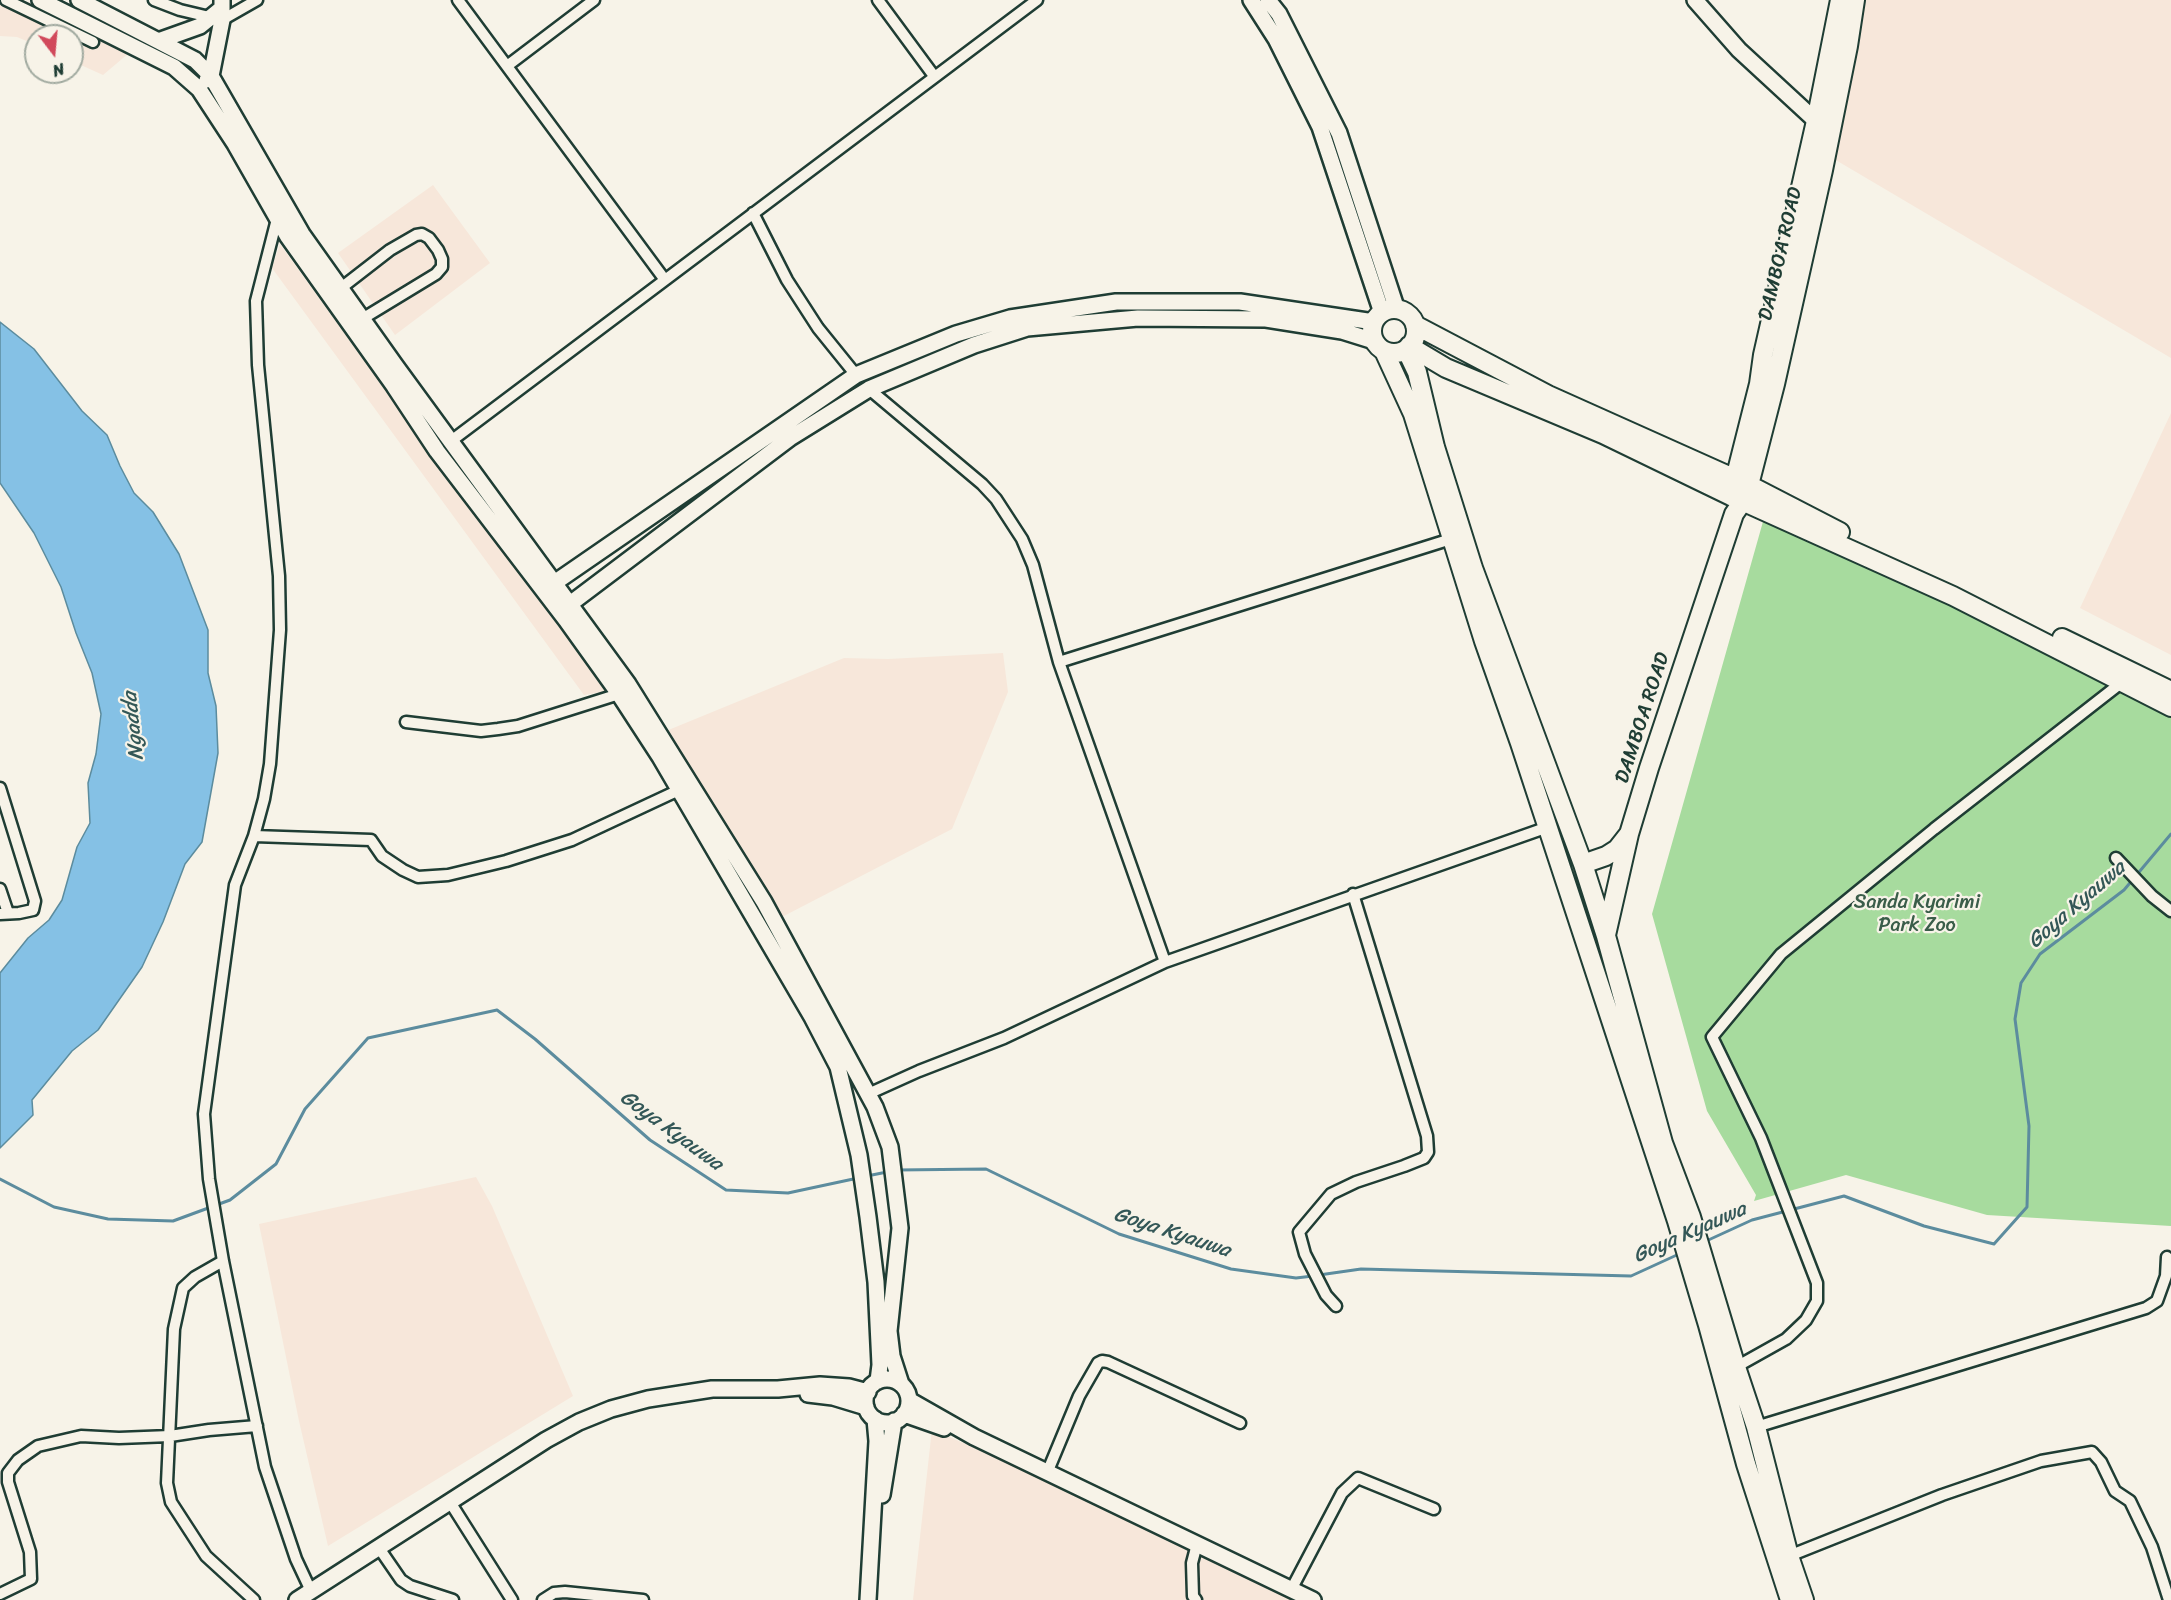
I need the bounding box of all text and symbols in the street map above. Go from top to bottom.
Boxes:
north arrow [24,24,84,84]
text: N [49,54,68,85]
street label: DAMBOA ROAD [1754,185,1808,323]
street label: DAMBOA ROAD [1611,650,1675,786]
water label: Ngadda [118,691,150,761]
water label: Goya Kyauwa [2023,856,2131,954]
park label: Sanda Kyarimi Park Zoo [1854,891,1980,938]
water label: Goya Kyauwa [615,1085,727,1177]
water label: Goya Kyauwa [1630,1197,1750,1269]
water label: Goya Kyauwa [1110,1202,1234,1264]

